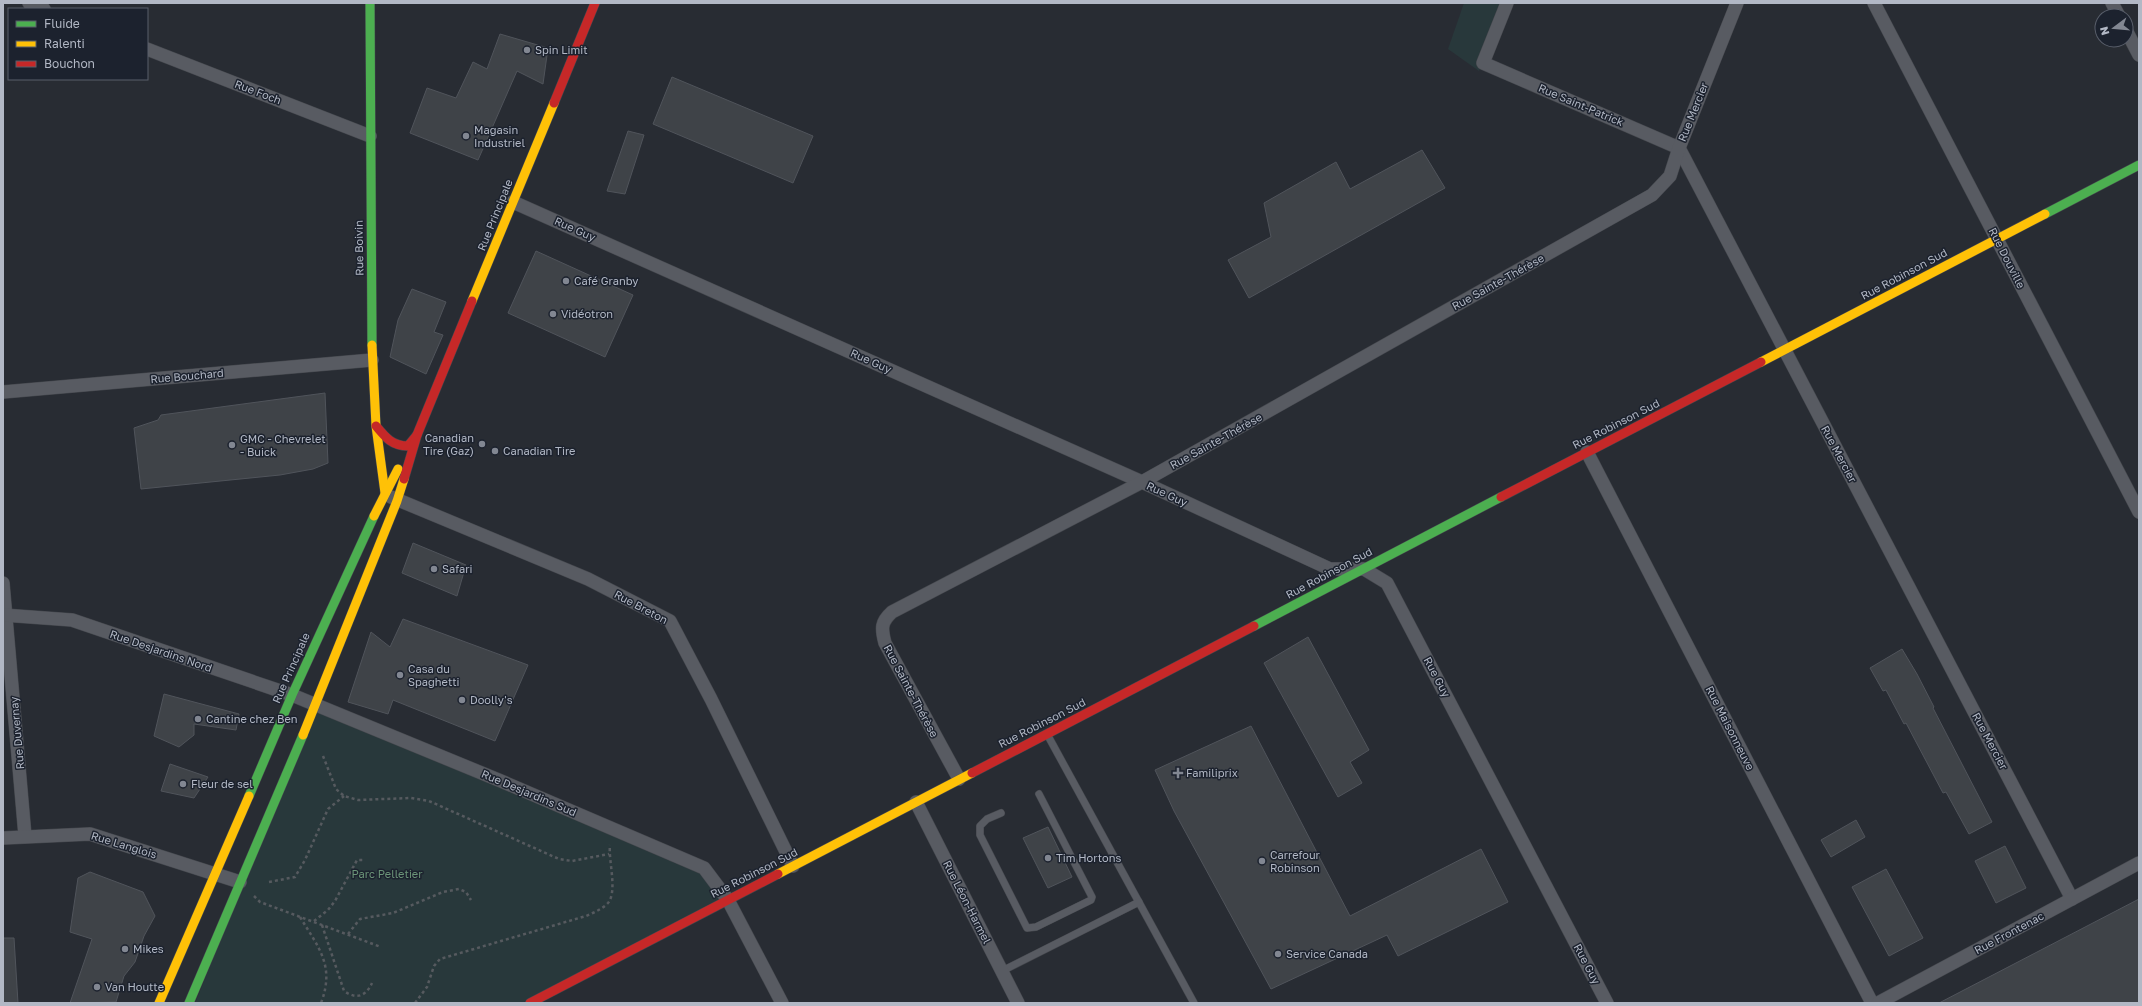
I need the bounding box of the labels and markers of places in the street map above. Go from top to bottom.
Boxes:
place label: Spin Limit [535,43,588,56]
marker: Spin Limit [522,45,532,55]
place label: Magasin Industriel [474,123,525,149]
marker: Magasin Industriel [461,131,471,141]
place label: Café Granby [574,274,638,287]
marker: Café Granby [561,276,571,286]
place label: Vidéotron [561,307,613,320]
marker: Vidéotron [548,309,558,319]
place label: Canadian Tire (Gaz) [423,431,474,457]
place label: GMC - Chevrelet - Buick [240,432,326,458]
marker: Canadian Tire (Gaz) [477,439,487,449]
marker: GMC - Chevrelet - Buick [227,440,237,450]
place label: Canadian Tire [503,444,575,457]
marker: Canadian Tire [490,446,500,456]
place label: Safari [442,562,473,575]
marker: Safari [429,564,439,574]
place label: Casa du Spaghetti [408,662,460,688]
marker: Casa du Spaghetti [395,670,405,680]
place label: Doolly's [470,693,513,706]
marker: Doolly's [457,695,467,705]
place label: Cantine chez Ben [206,712,298,725]
marker: Cantine chez Ben [193,714,203,724]
place label: Familiprix [1186,766,1238,779]
marker: Familiprix [1173,768,1183,778]
place label: Fleur de sel [191,777,253,790]
marker: Fleur de sel [178,779,188,789]
place label: Carrefour Robinson [1270,848,1321,874]
place label: Tim Hortons [1056,851,1121,864]
marker: Tim Hortons [1043,853,1053,863]
marker: Carrefour Robinson [1257,856,1267,866]
place label: Mikes [133,942,164,955]
marker: Mikes [120,944,130,954]
place label: Service Canada [1286,947,1368,960]
marker: Service Canada [1273,949,1283,959]
place label: Van Houtte [105,980,164,993]
marker: Van Houtte [92,982,102,992]

